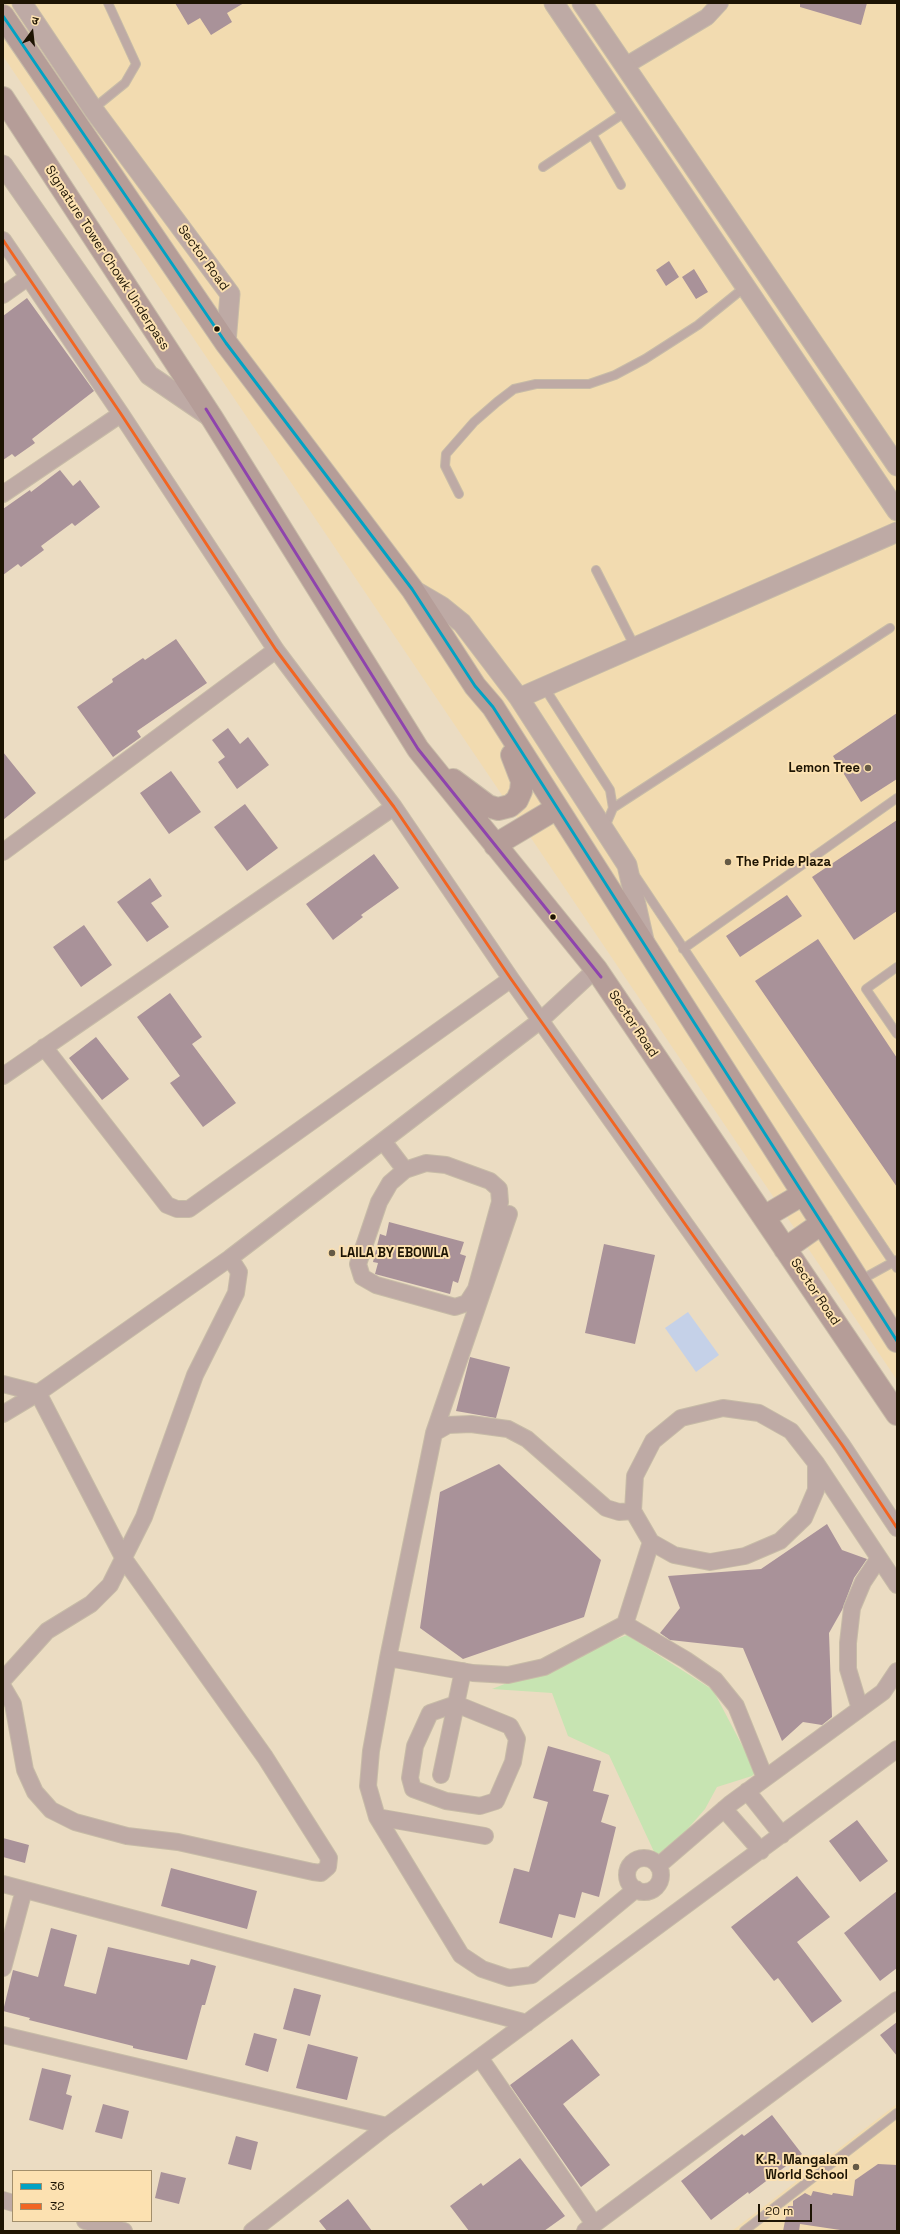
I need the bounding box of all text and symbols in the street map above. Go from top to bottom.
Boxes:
north arrow [12,12,52,52]
text: उ [30,13,40,28]
street label: Signature Tower Chowk Underpass [41,163,173,353]
street label: Sector Road [174,222,232,294]
unlabelled marker [212,324,222,334]
place label: Lemon Tree [788,760,860,776]
marker: Lemon Tree [863,763,873,773]
place label: The Pride Plaza [736,854,831,870]
marker: The Pride Plaza [723,857,733,867]
unlabelled marker [548,912,558,922]
street label: Sector Road [605,988,661,1060]
place label: LAILA BY EBOWLA [340,1245,449,1261]
marker: LAILA BY EBOWLA [327,1248,337,1258]
street label: Sector Road [787,1256,843,1328]
place label: K.R. Mangalam World School [756,2152,848,2183]
marker: K.R. Mangalam World School [851,2162,861,2172]
legend [12,2170,152,2222]
text: 36 [50,2178,65,2194]
scale bar [760,2196,814,2222]
text: 32 [50,2198,64,2214]
text: 20 m [765,2203,793,2219]

